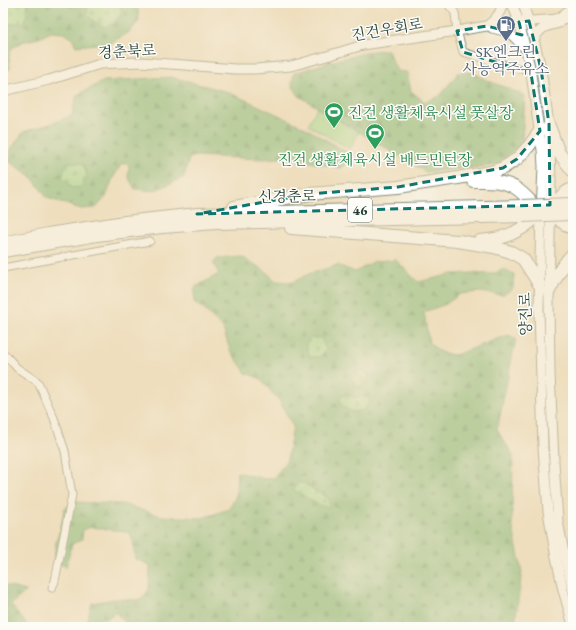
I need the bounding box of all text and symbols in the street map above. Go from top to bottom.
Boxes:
street label: 진건우회로 [350,13,425,45]
fuel station icon: SK엔크린 사능역주유소 [495,14,517,42]
street label: 경춘북로 [98,40,157,62]
place label: SK엔크린 사능역주유소 [463,42,550,78]
sports icon: 진건 생활체육시설 풋살장 [323,101,345,129]
place label: 진건 생활체육시설 풋살장 [348,103,514,122]
sports icon: 진건 생활체육시설 배드민턴장 [364,122,386,150]
place label: 진건 생활체육시설 배드민턴장 [278,150,473,169]
street label: 신경춘로 [258,186,317,206]
road number: 46 [348,198,372,222]
street label: 양진로 [515,292,535,336]

